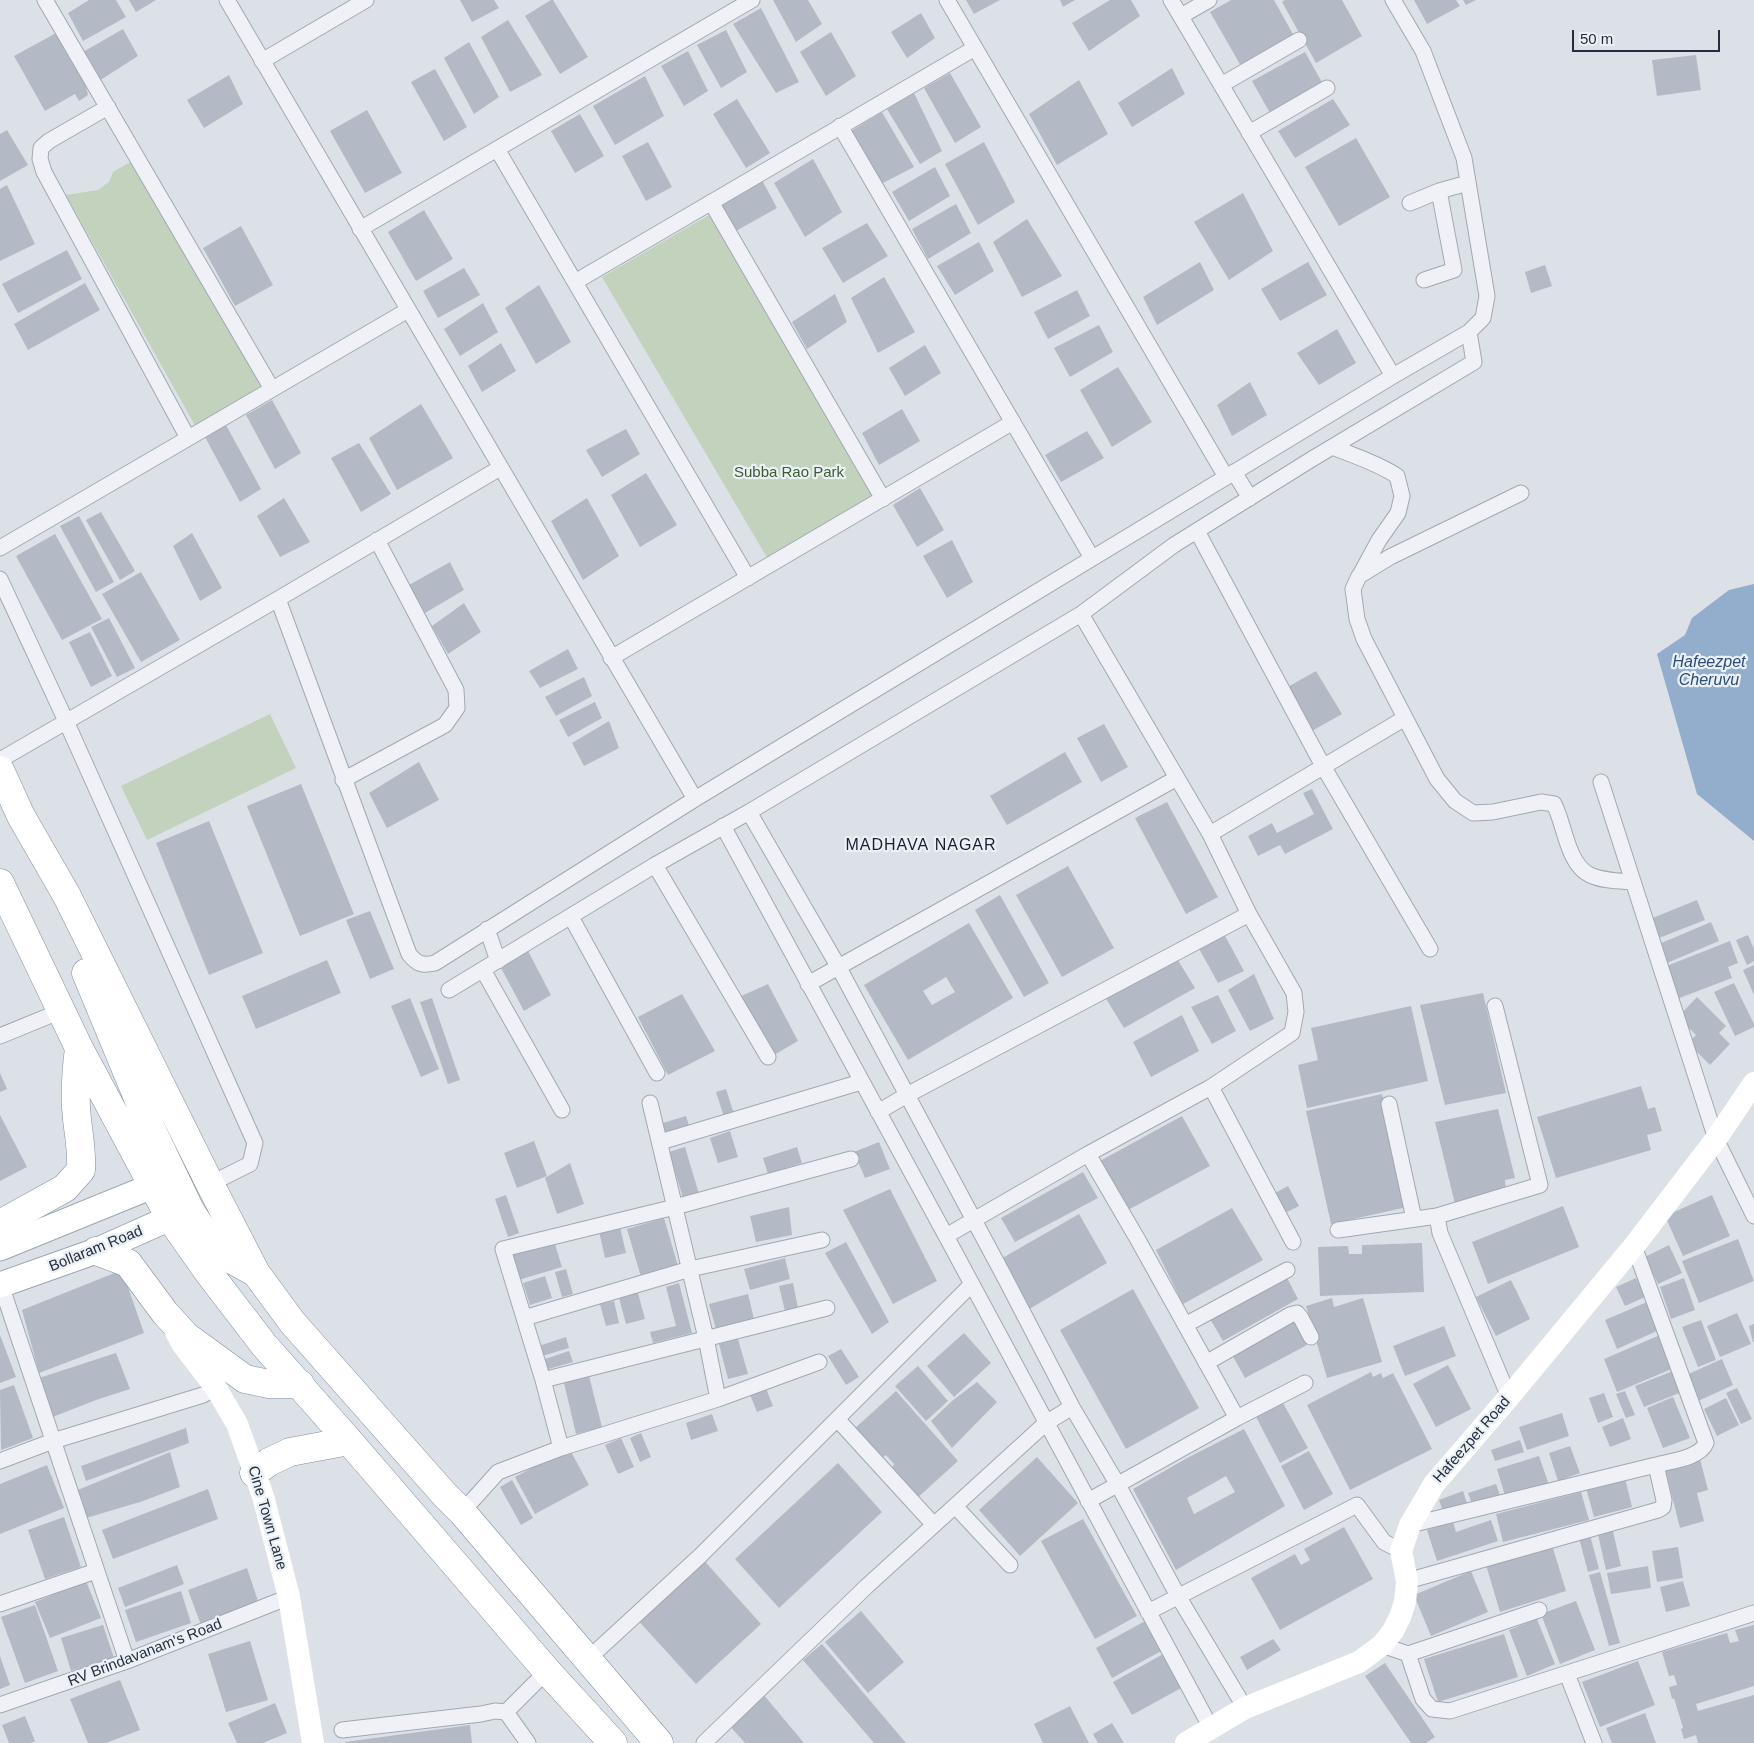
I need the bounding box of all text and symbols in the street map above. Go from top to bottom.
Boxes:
scale bar [1574,20,1722,52]
text: 50 m [1580,30,1613,47]
park label: Subba Rao Park [734,464,844,482]
water label: Hafeezpet Cheruvu [1673,653,1745,691]
district label: MADHAVA NAGAR [844,836,998,856]
street label: Bollaram Road [47,1222,145,1276]
street label: Hafeezpet Road [1430,1393,1514,1487]
street label: Cine Town Lane [244,1464,290,1572]
street label: RV Brindavanam's Road [65,1615,225,1691]

